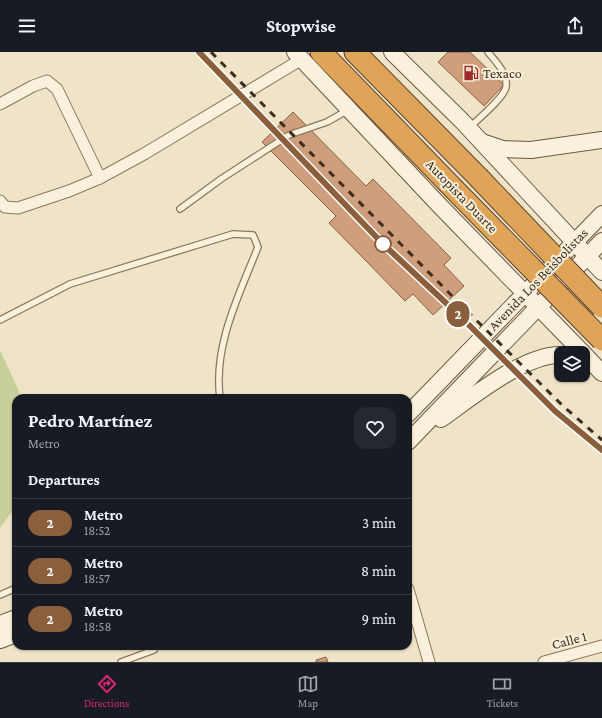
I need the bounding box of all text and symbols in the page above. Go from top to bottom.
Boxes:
icon: menu [16,15,38,37]
icon: share [564,15,586,37]
text: Stopwise [266,16,336,36]
fuel station icon: Texaco [462,64,480,82]
place label: Texaco [483,65,522,81]
street label: Autopista Duarte [423,156,501,236]
street label: Avenida Los Beisbolistas [485,224,591,334]
unlabelled marker [374,235,392,253]
line badge: 2 [445,301,471,327]
text: 2 [454,306,462,322]
map controls [554,346,590,382]
button: layers [554,346,590,382]
button: heart [354,407,396,449]
text: Pedro Martínez [28,410,152,431]
text: Metro [28,436,60,451]
text: Departures [28,472,100,488]
text: Metro [84,507,123,523]
text: 2 [46,515,54,531]
text: 3 min [362,515,396,531]
text: 18:52 [84,523,110,538]
text: Metro [84,555,123,571]
text: 2 [46,563,54,579]
text: 8 min [361,563,396,579]
text: 18:57 [84,571,110,586]
text: Metro [84,603,123,619]
text: 2 [46,611,54,627]
text: 9 min [362,611,396,627]
text: 18:58 [84,619,111,634]
street label: Calle 1 [550,628,589,652]
tab: Directions [84,673,129,709]
tab: Map [297,673,319,709]
tab: Tickets [487,673,518,709]

